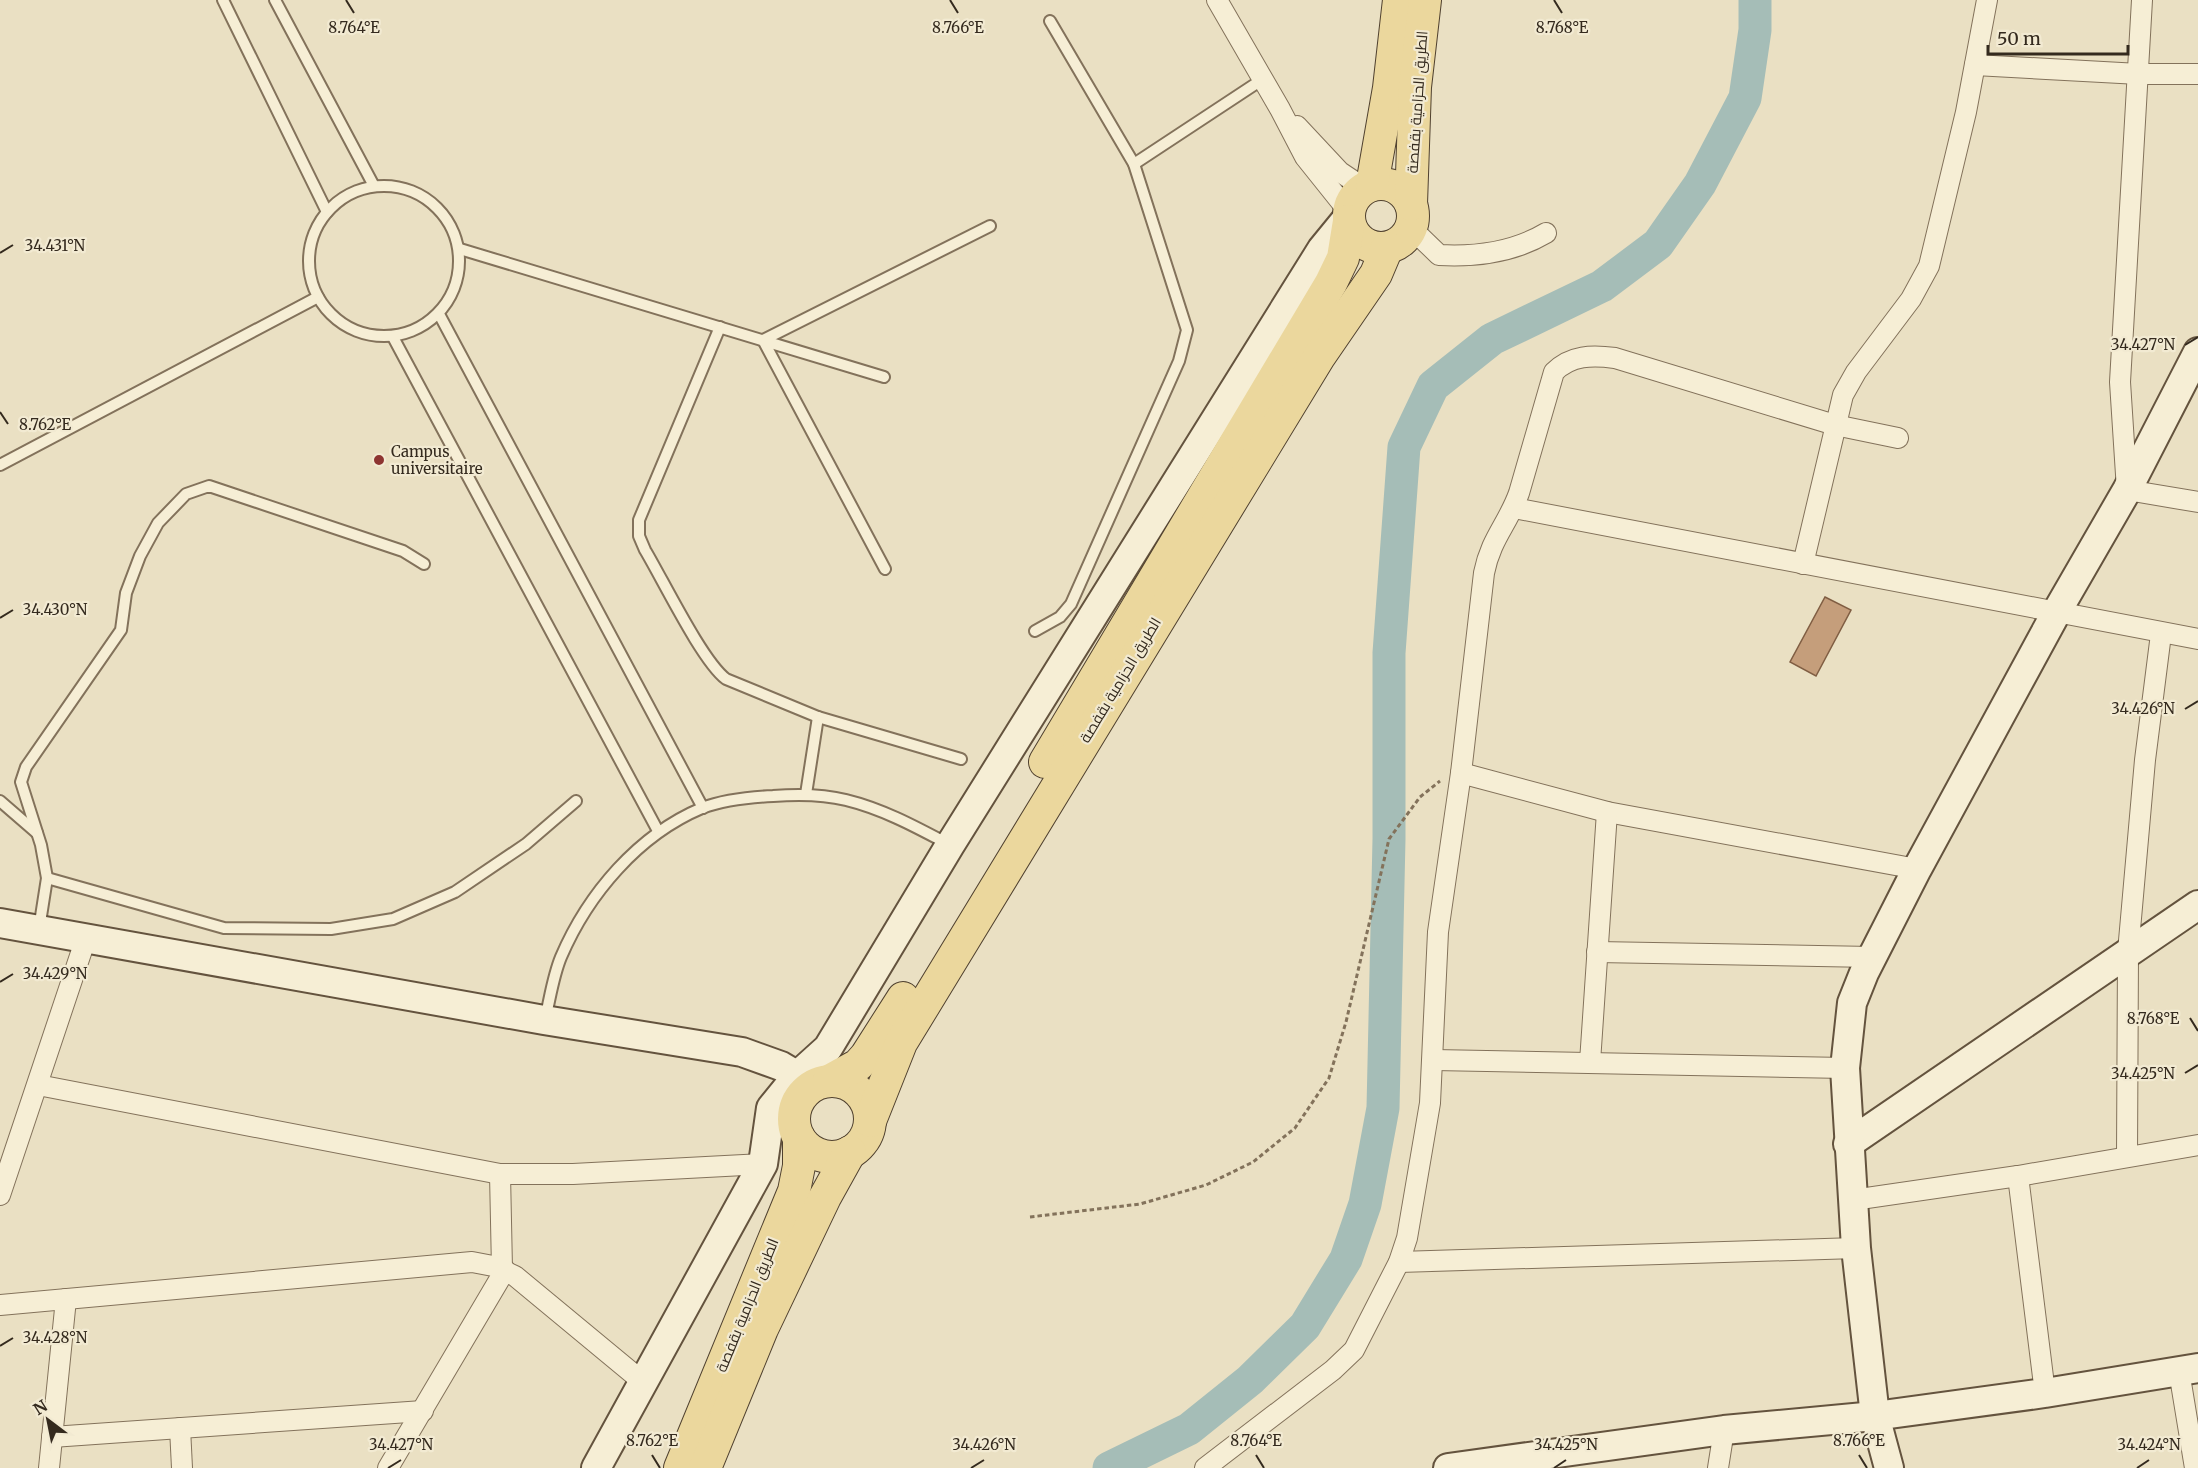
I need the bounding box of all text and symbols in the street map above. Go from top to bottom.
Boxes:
text: 8.764°E [328,18,380,37]
text: 8.766°E [932,18,984,37]
text: 8.768°E [1536,18,1589,37]
scale bar [1988,18,2128,56]
text: 50 m [1997,27,2041,50]
street label: الطريق الحزامية بقفصة [1403,30,1432,174]
text: 34.431°N [25,236,86,255]
text: 34.427°N [2111,335,2176,354]
text: 8.762°E [19,415,71,434]
place label: Campus universitaire [391,442,483,478]
marker: Campus universitaire [372,453,386,467]
text: 34.430°N [23,600,88,619]
street label: الطريق الحزامية بقفصة [1075,614,1166,747]
text: 34.426°N [2111,699,2175,718]
text: 34.429°N [23,964,88,983]
text: 8.768°E [2127,1009,2180,1028]
text: 34.425°N [2111,1064,2175,1083]
street label: الطريق الحزامية بقفصة [711,1235,783,1375]
text: 34.428°N [23,1328,88,1347]
north arrow [18,1390,78,1450]
text: N [29,1395,51,1419]
text: 8.762°E [626,1431,678,1450]
text: 8.764°E [1230,1431,1282,1450]
text: 8.766°E [1833,1431,1885,1450]
text: 34.427°N [369,1435,434,1454]
text: 34.426°N [952,1435,1016,1454]
text: 34.425°N [1534,1435,1598,1454]
text: 34.424°N [2117,1435,2181,1454]

